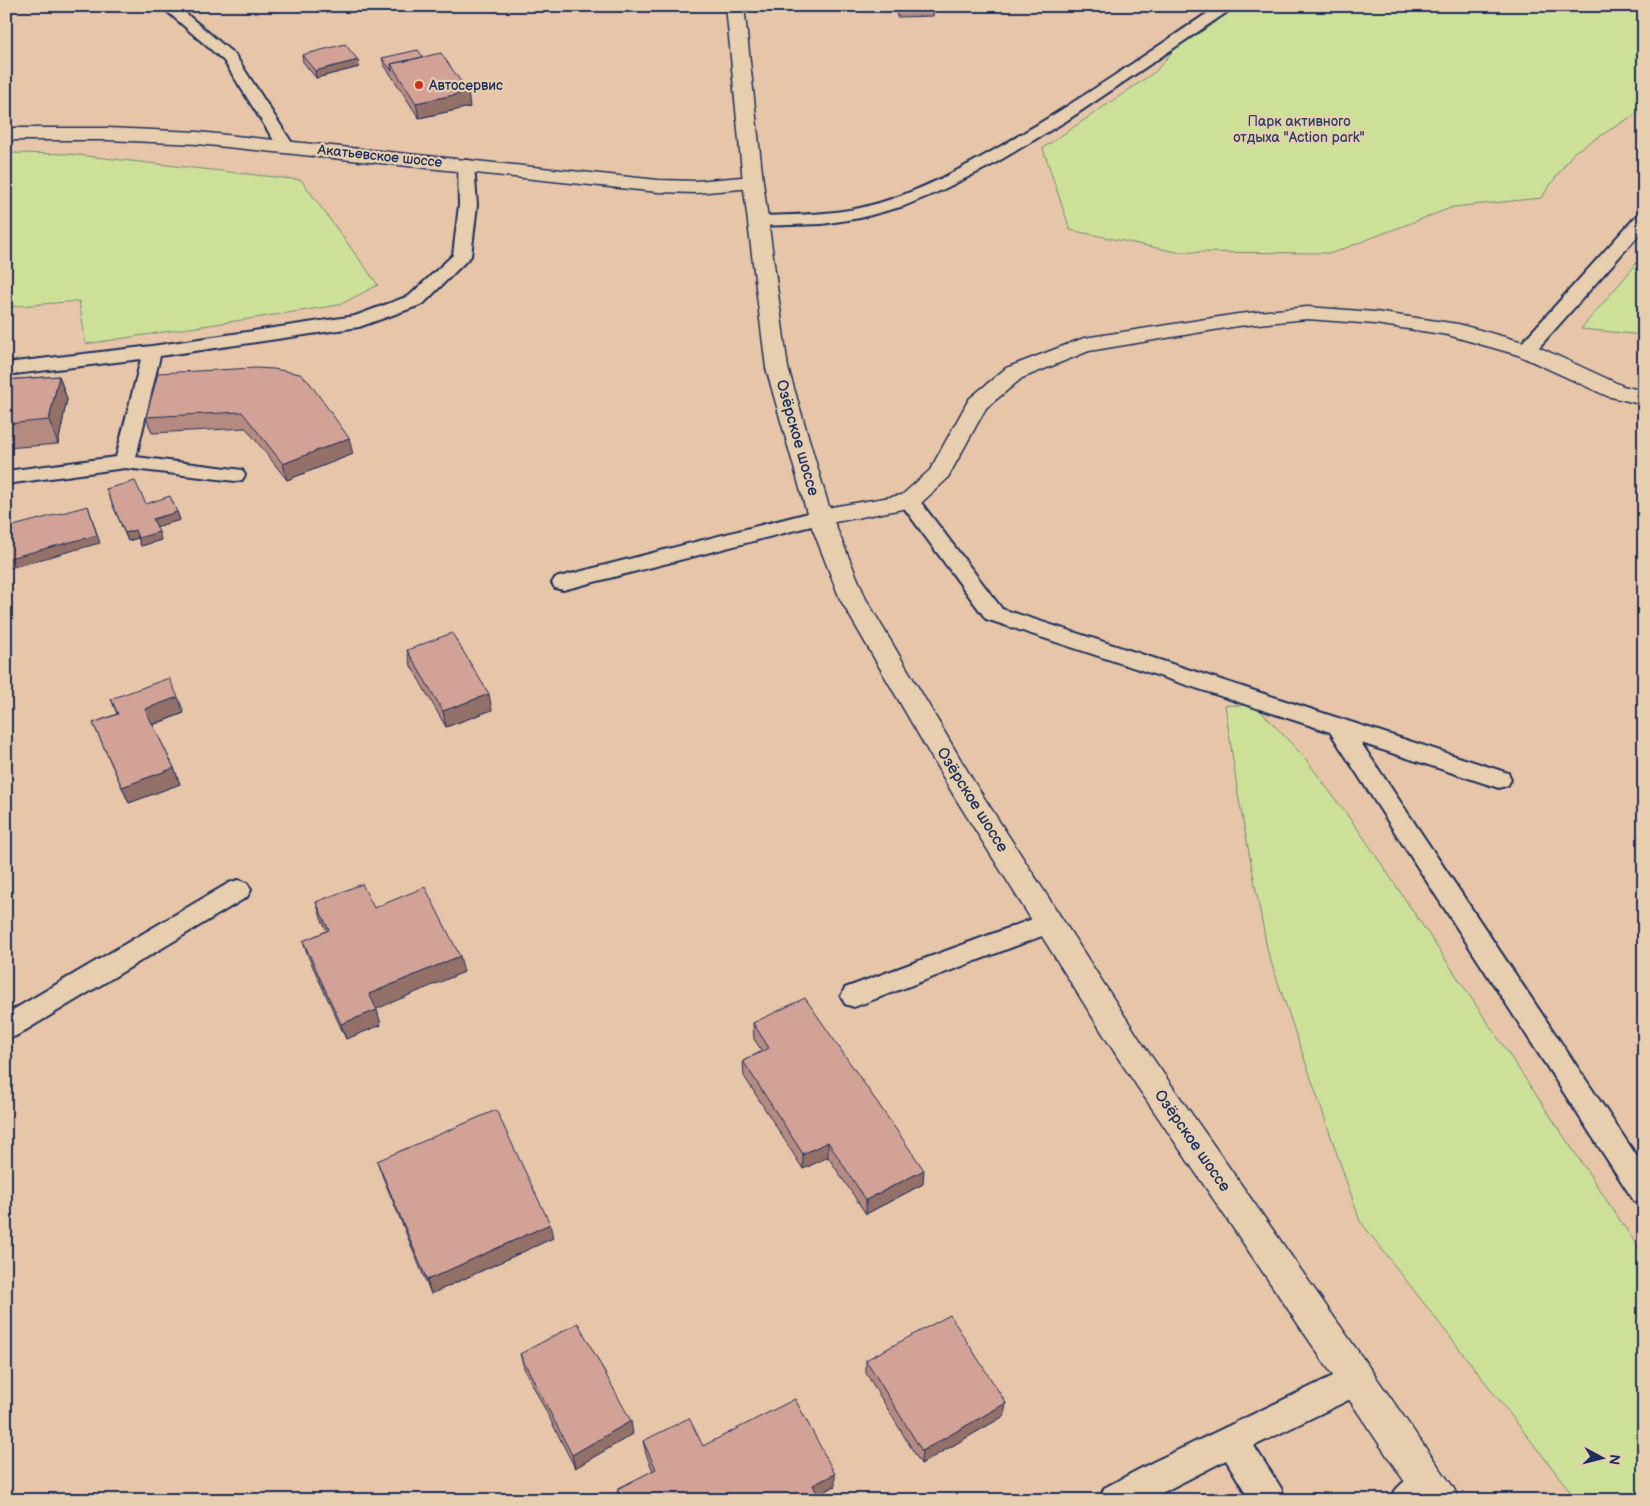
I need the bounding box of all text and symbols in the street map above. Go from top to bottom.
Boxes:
place label: Автосервис [428,77,503,94]
marker: Автосервис [413,79,425,91]
park label: Парк активного отдыха "Action park" [1233,113,1365,146]
street label: Акатьевское шоссе [316,141,443,171]
street label: Озёрское шоссе [771,378,823,498]
street label: Озёрское шоссе [932,744,1012,856]
street label: Озёрское шоссе [1150,1086,1234,1196]
north arrow [1578,1434,1628,1484]
text: N [1605,1453,1623,1466]

